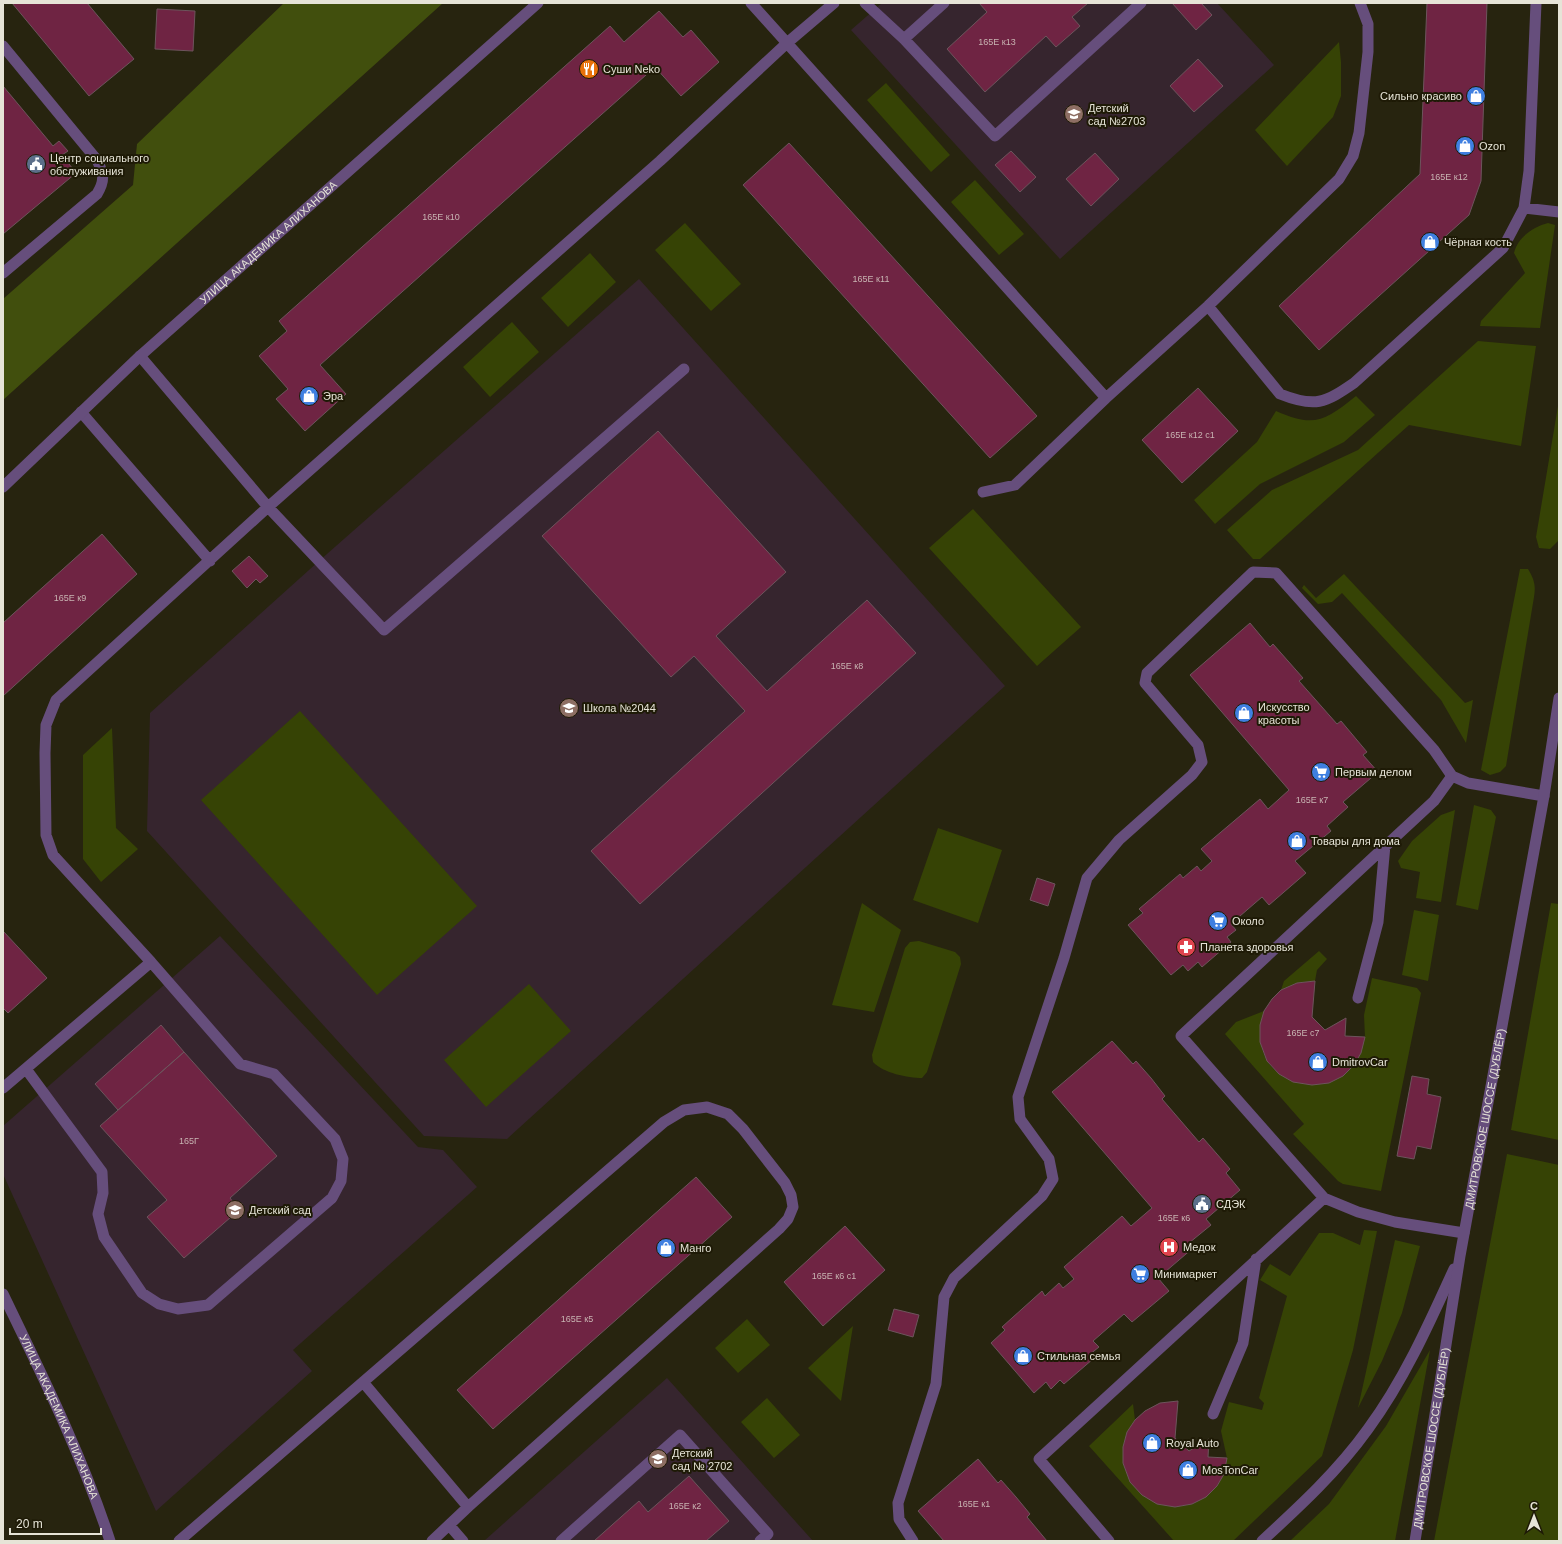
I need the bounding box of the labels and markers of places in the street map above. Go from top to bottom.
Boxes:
restaurant icon: Суши Neko [578,58,600,80]
place label: Суши Neko [603,63,660,75]
shop icon: Сильно красиво [1465,85,1487,107]
place label: Сильно красиво [1380,90,1462,102]
place label: Детский сад №2703 [1088,102,1145,127]
school or university icon: Детский сад №2703 [1063,103,1085,125]
shop icon: Ozon [1454,135,1476,157]
place label: Ozon [1479,140,1505,152]
place label: Центр социального обслуживания [50,152,149,177]
public building icon: Центр социального обслуживания [25,153,47,175]
shop icon: Чёрная кость [1419,231,1441,253]
place label: Чёрная кость [1444,236,1512,248]
shop icon: Эра [298,385,320,407]
place label: Эра [323,390,344,402]
school or university icon: Школа №2044 [558,697,580,719]
place label: Искусство красоты [1258,701,1310,726]
place label: Школа №2044 [583,702,656,714]
shop icon: Искусство красоты [1233,702,1255,724]
supermarket icon: Первым делом [1310,761,1332,783]
place label: Первым делом [1335,766,1412,778]
shop icon: Товары для дома [1286,830,1308,852]
place label: Товары для дома [1311,835,1401,847]
supermarket icon: Около [1207,910,1229,932]
place label: Около [1232,915,1264,927]
pharmacy icon: Планета здоровья [1175,936,1197,958]
place label: Планета здоровья [1200,941,1294,953]
shop icon: DmitrovCar [1307,1051,1329,1073]
place label: DmitrovCar [1332,1056,1388,1068]
public building icon: СДЭК [1191,1193,1213,1215]
place label: СДЭК [1216,1198,1246,1210]
school or university icon: Детский сад [224,1199,246,1221]
place label: Детский сад [249,1204,311,1216]
hospital icon: Медок [1158,1236,1180,1258]
shop icon: Манго [655,1237,677,1259]
place label: Медок [1183,1241,1216,1253]
place label: Манго [680,1242,711,1254]
supermarket icon: Минимаркет [1129,1263,1151,1285]
place label: Минимаркет [1154,1268,1217,1280]
shop icon: Стильная семья [1012,1345,1034,1367]
place label: Стильная семья [1037,1350,1120,1362]
shop icon: Royal Auto [1141,1432,1163,1454]
place label: Royal Auto [1166,1437,1219,1449]
place label: Детский сад № 2702 [672,1447,732,1472]
school or university icon: Детский сад № 2702 [647,1448,669,1470]
shop icon: MosTonCar [1177,1459,1199,1481]
place label: MosTonCar [1202,1464,1259,1476]

